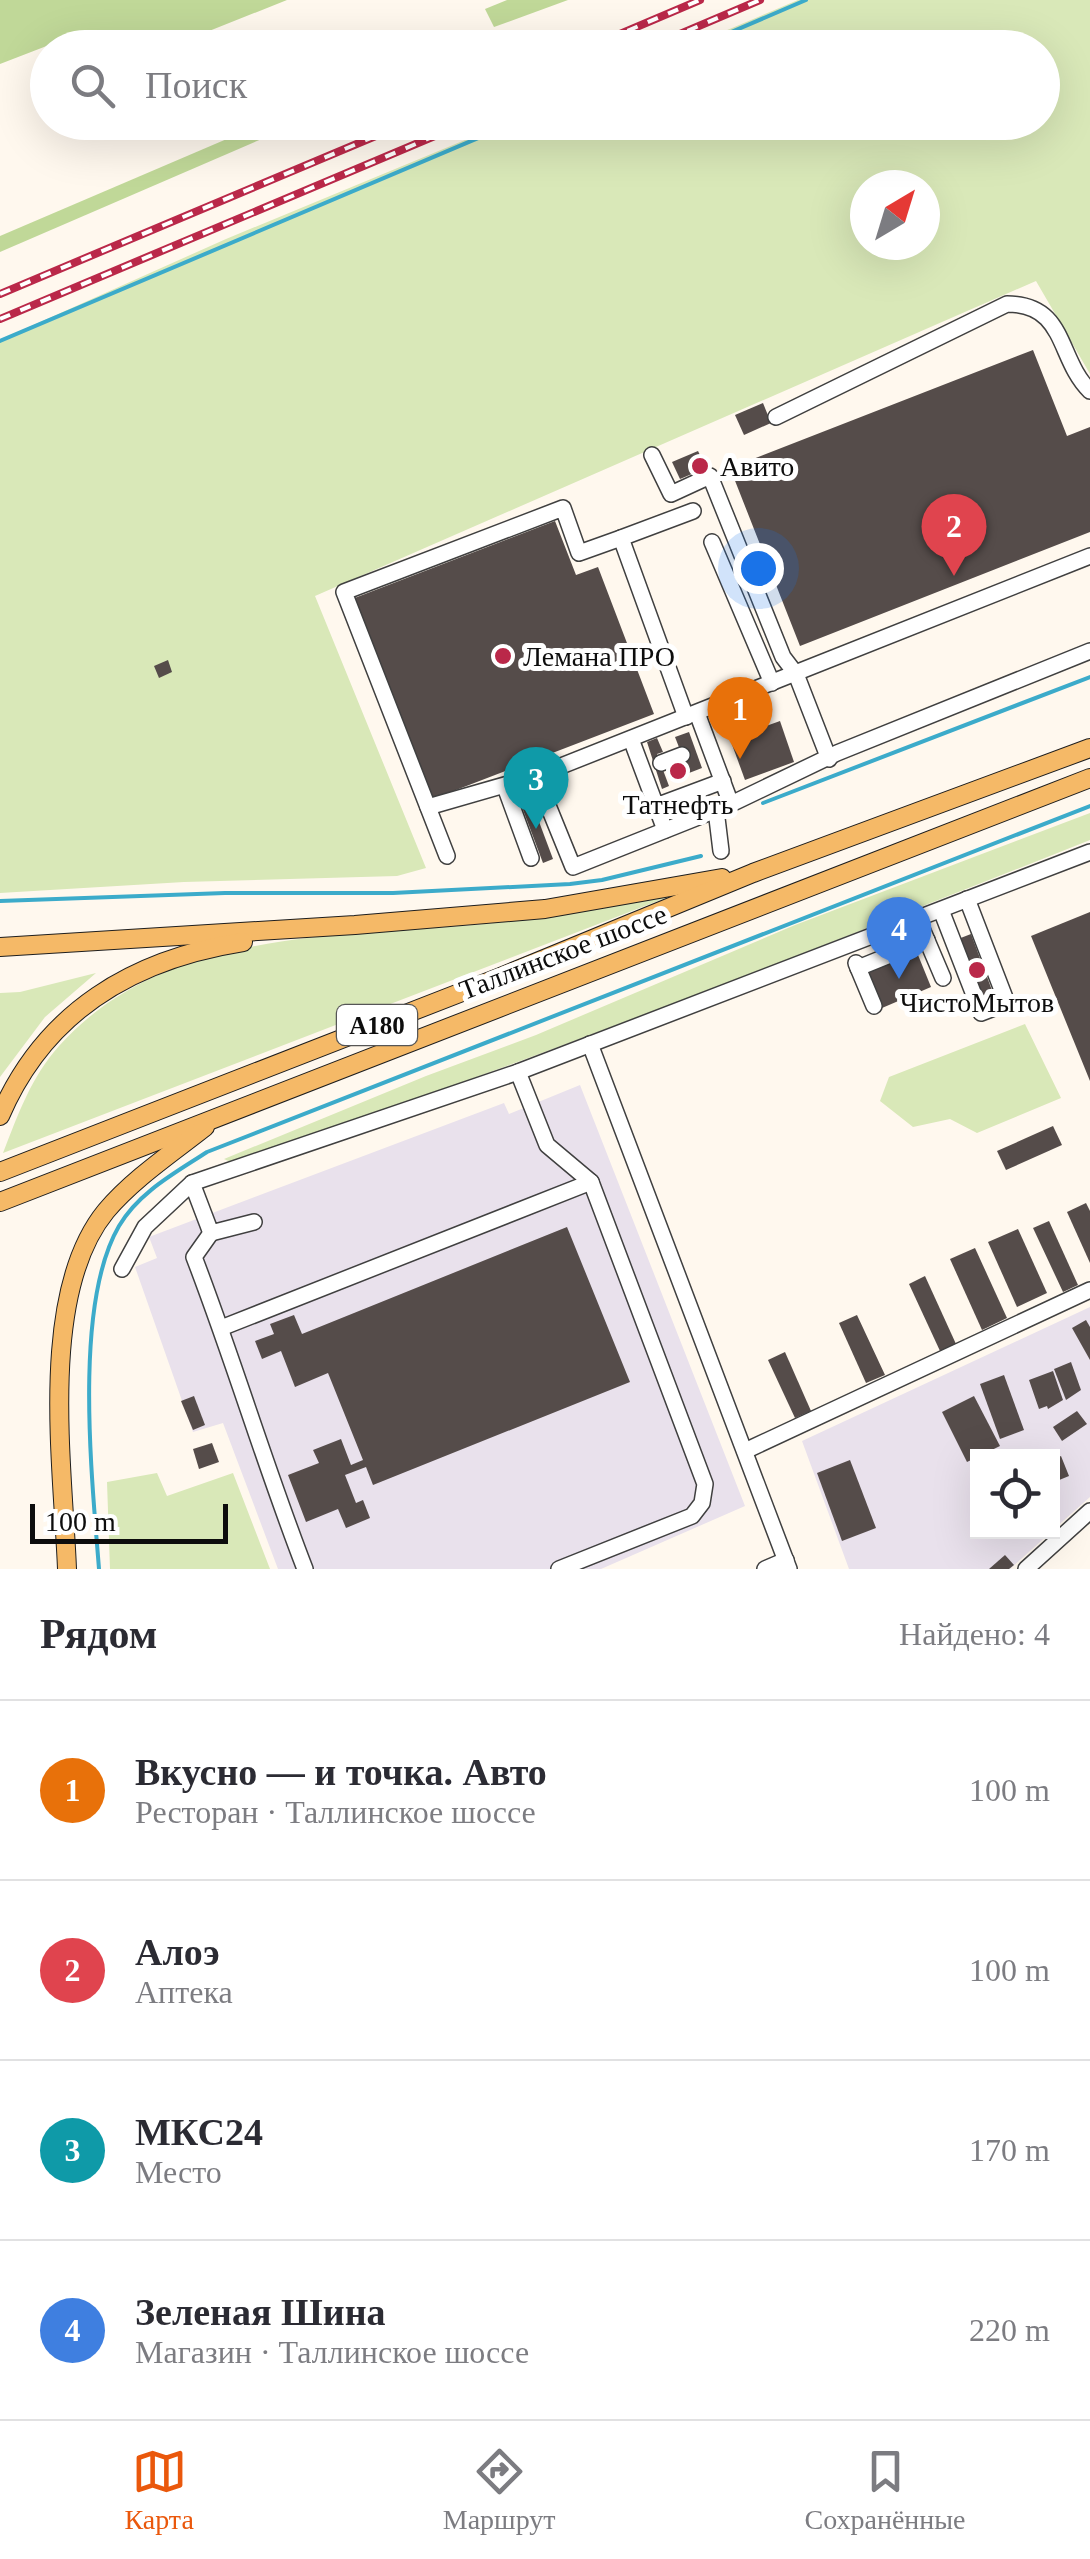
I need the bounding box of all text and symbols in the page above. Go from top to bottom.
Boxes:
search box [30,30,1060,140]
icon: search [65,58,120,113]
text: Поиск [145,64,247,106]
north arrow [850,170,940,260]
place label: Авито [720,451,794,482]
marker: Авито [689,455,711,477]
pin: 2 [922,494,986,576]
your location [733,543,784,594]
place label: Лемана ПРО [523,641,675,672]
marker: Лемана ПРО [492,645,514,667]
pin: 1 [708,676,772,759]
pin: 3 [504,746,568,829]
marker: Татнефть [667,760,689,782]
place label: Татнефть [622,789,734,820]
pin: 4 [866,896,932,979]
street label: Таллинское шоссе [455,898,671,1006]
marker: ЧистоМытов [966,959,988,981]
place label: ЧистоМытов [900,987,1054,1018]
road number: A180 [337,1005,417,1045]
map controls [970,1449,1060,1539]
button: locate [970,1449,1060,1539]
scale bar [30,1499,228,1544]
text: 100 m [45,1506,116,1537]
text: Рядом [40,1611,157,1657]
text: Найдено: 4 [899,1616,1050,1652]
text: Вкусно — и точка. Авто [135,1751,547,1793]
text: 1 [65,1772,81,1808]
text: 100 m [969,1772,1050,1808]
text: Ресторан · Таллинское шоссе [135,1794,536,1830]
text: Алоэ [135,1931,220,1973]
text: 2 [65,1952,81,1988]
text: 100 m [969,1952,1050,1988]
text: Аптека [135,1974,233,2010]
text: МКС24 [135,2111,263,2153]
text: 3 [65,2132,81,2168]
text: 170 m [969,2132,1050,2168]
text: Место [135,2154,222,2190]
text: Зеленая Шина [135,2291,386,2333]
text: 4 [65,2312,81,2348]
text: 220 m [969,2312,1050,2348]
text: Магазин · Таллинское шоссе [135,2334,529,2370]
tab: Карта [124,2444,194,2536]
tab: Маршрут [443,2444,556,2536]
tab: Сохранённые [804,2444,966,2536]

